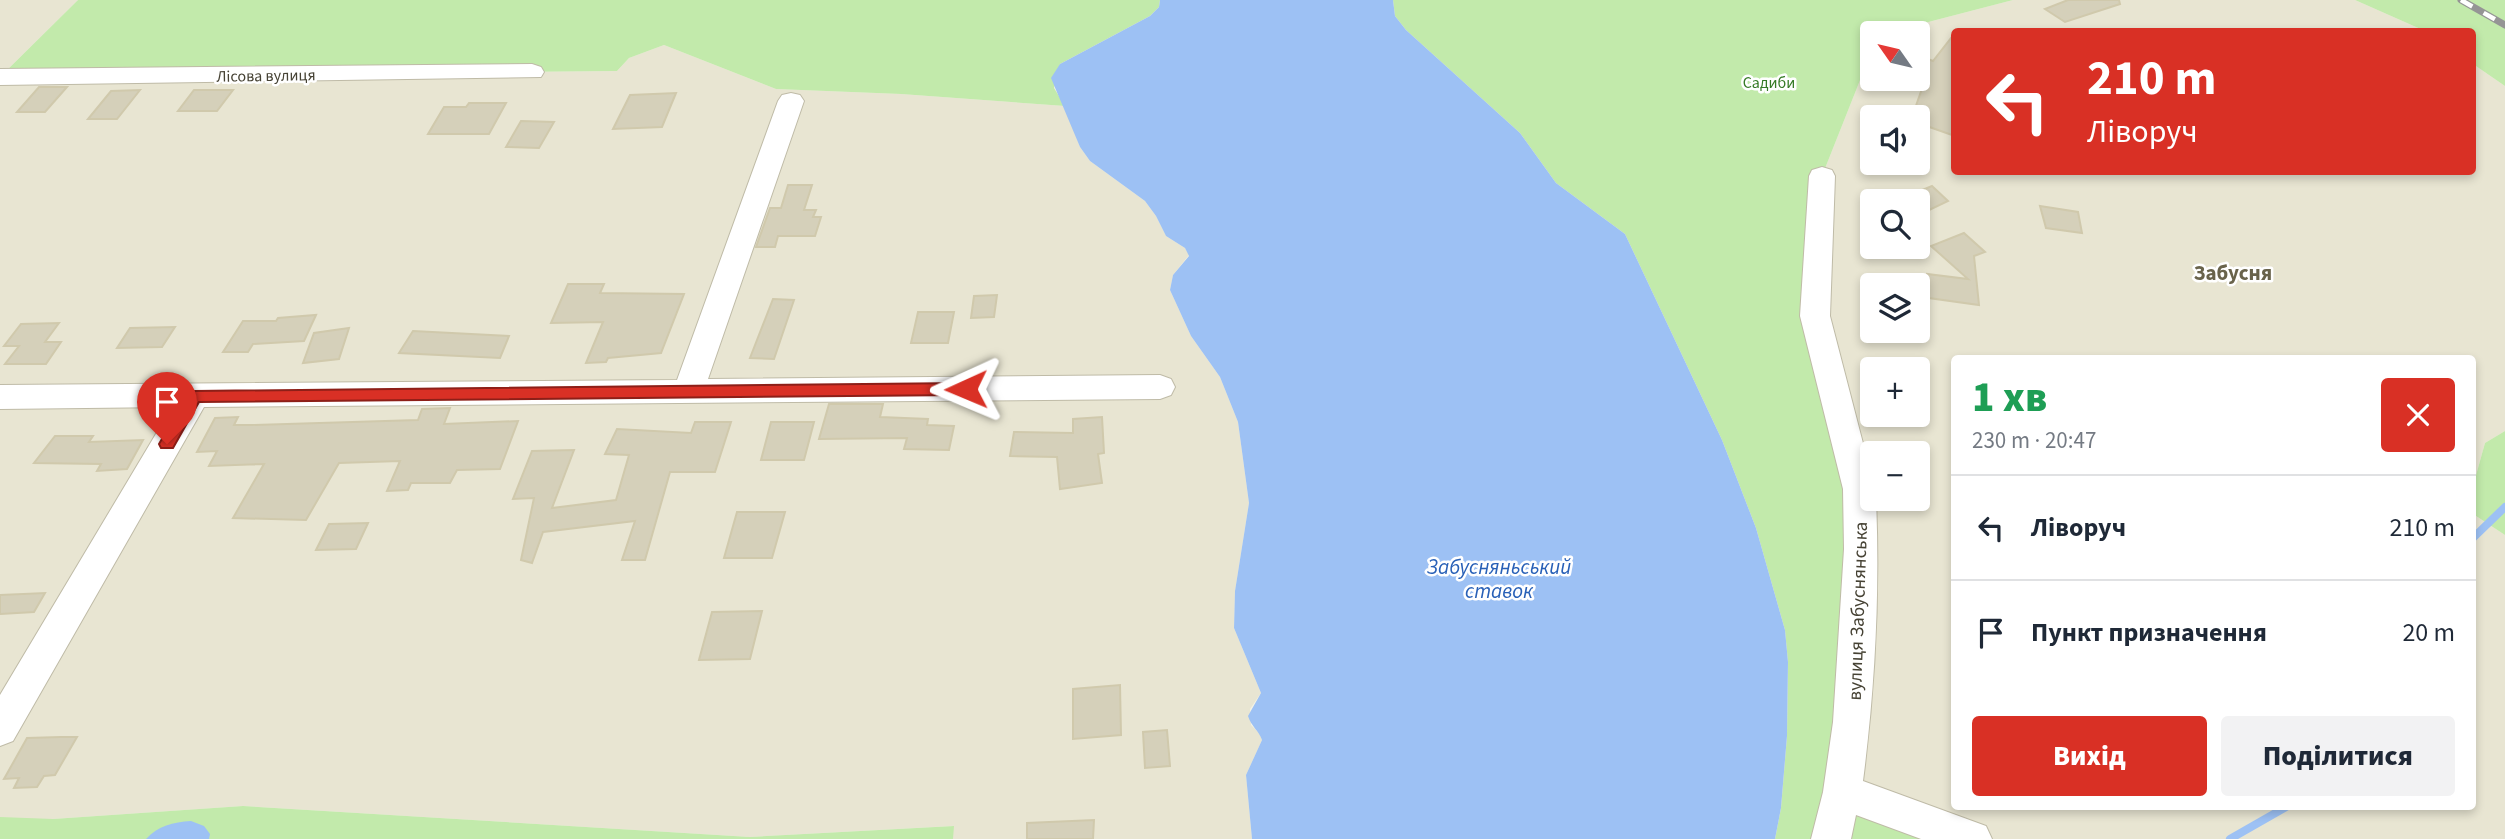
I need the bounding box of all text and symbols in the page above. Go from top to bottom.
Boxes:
north arrow [1860,21,1930,91]
map controls [1860,21,1930,511]
text: 210 m [2087,44,2216,114]
icon: left [1972,56,2063,147]
street label: Лісова вулиця [216,64,316,88]
park label: Садиби [1743,72,1795,94]
button: sound [1860,105,1930,175]
text: Ліворуч [2087,109,2198,155]
button: search [1860,189,1930,259]
district label: Забусня [2194,258,2272,288]
button: layers [1860,273,1930,343]
position arrow [929,352,1003,426]
button: + [1860,357,1930,427]
text: 1 хв [1972,368,2047,428]
pin [137,372,197,444]
button: close [2381,378,2455,452]
icon: arrive [148,383,186,421]
text: 230 m · 20:47 [1972,424,2096,457]
button: − [1860,441,1930,511]
icon: left [1972,509,2010,547]
text: Ліворуч [2031,509,2126,546]
text: 210 m [2389,509,2455,546]
street label: вулиця Забуснянська [1842,521,1875,701]
water label: Забусняньський ставок [1427,552,1571,606]
icon: arrive [1972,614,2010,652]
text: Пункт призначення [2031,614,2267,651]
text: 20 m [2402,614,2455,651]
button: Вихід [1972,716,2207,796]
button: Поділитися [2221,716,2455,796]

